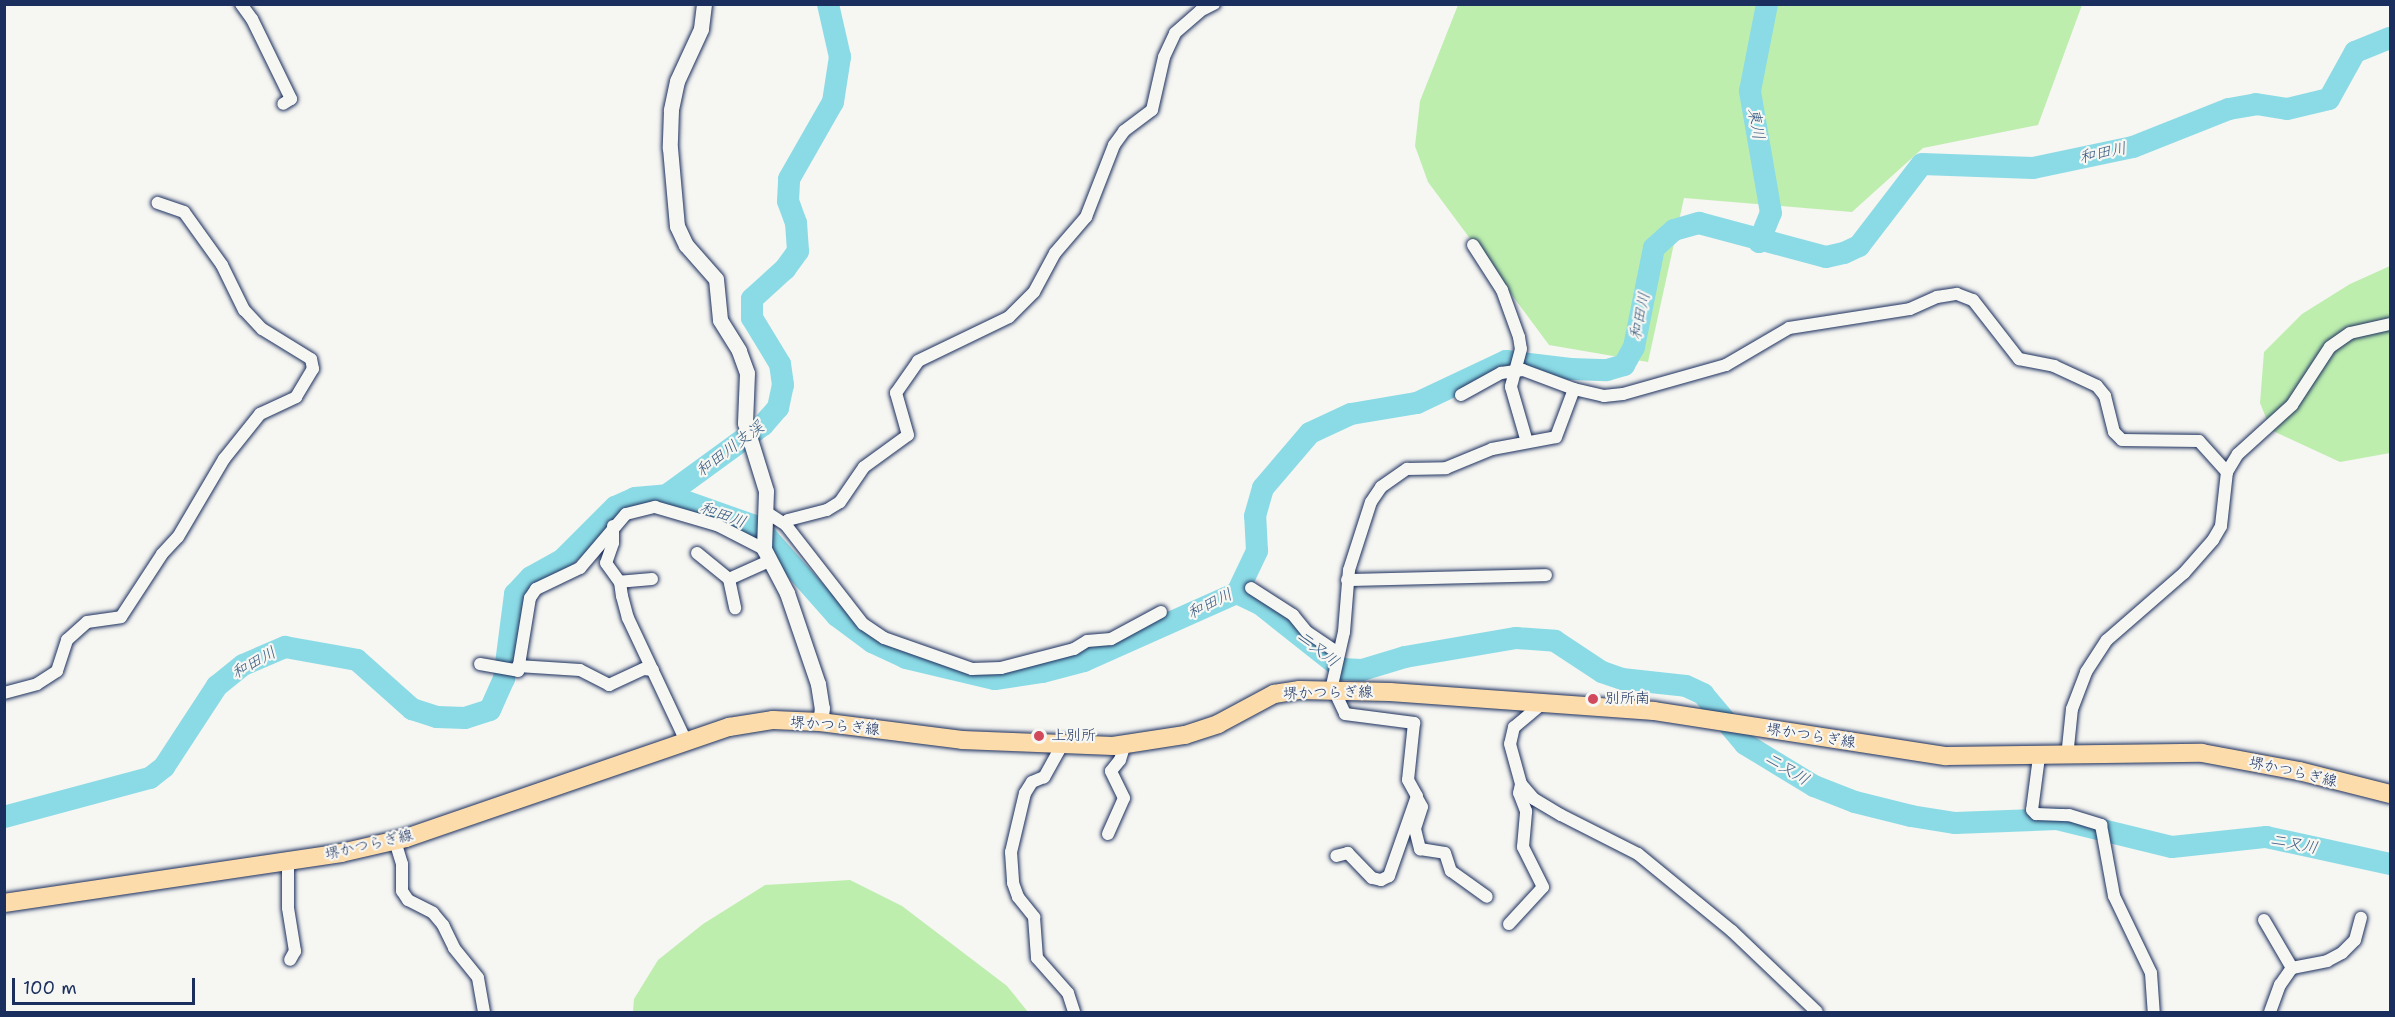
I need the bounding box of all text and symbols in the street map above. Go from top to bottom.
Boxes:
water label: 東川 [1744,107,1768,141]
water label: 和田川 [2078,139,2128,167]
water label: 和田川 [1626,291,1654,341]
water label: 和田川支渓 [692,417,768,481]
water label: 和田川 [697,498,749,532]
water label: 和田川 [1184,585,1236,623]
water label: 二又川 [1293,627,1343,671]
water label: 和田川 [228,643,280,683]
street label: 堺かつらぎ線 [1283,683,1373,703]
place label: 別所南 [1605,690,1650,708]
marker: 別所南 [1586,692,1600,706]
street label: 堺かつらぎ線 [789,713,881,739]
street label: 堺かつらぎ線 [1765,720,1857,752]
place label: 上別所 [1051,727,1096,745]
marker: 上別所 [1032,729,1046,743]
water label: 二又川 [1761,748,1813,790]
street label: 堺かつらぎ線 [2247,753,2339,791]
street label: 堺かつらぎ線 [323,826,415,864]
water label: 二又川 [2269,830,2319,858]
scale bar [15,966,198,1004]
text: 100 m [23,976,77,1000]

